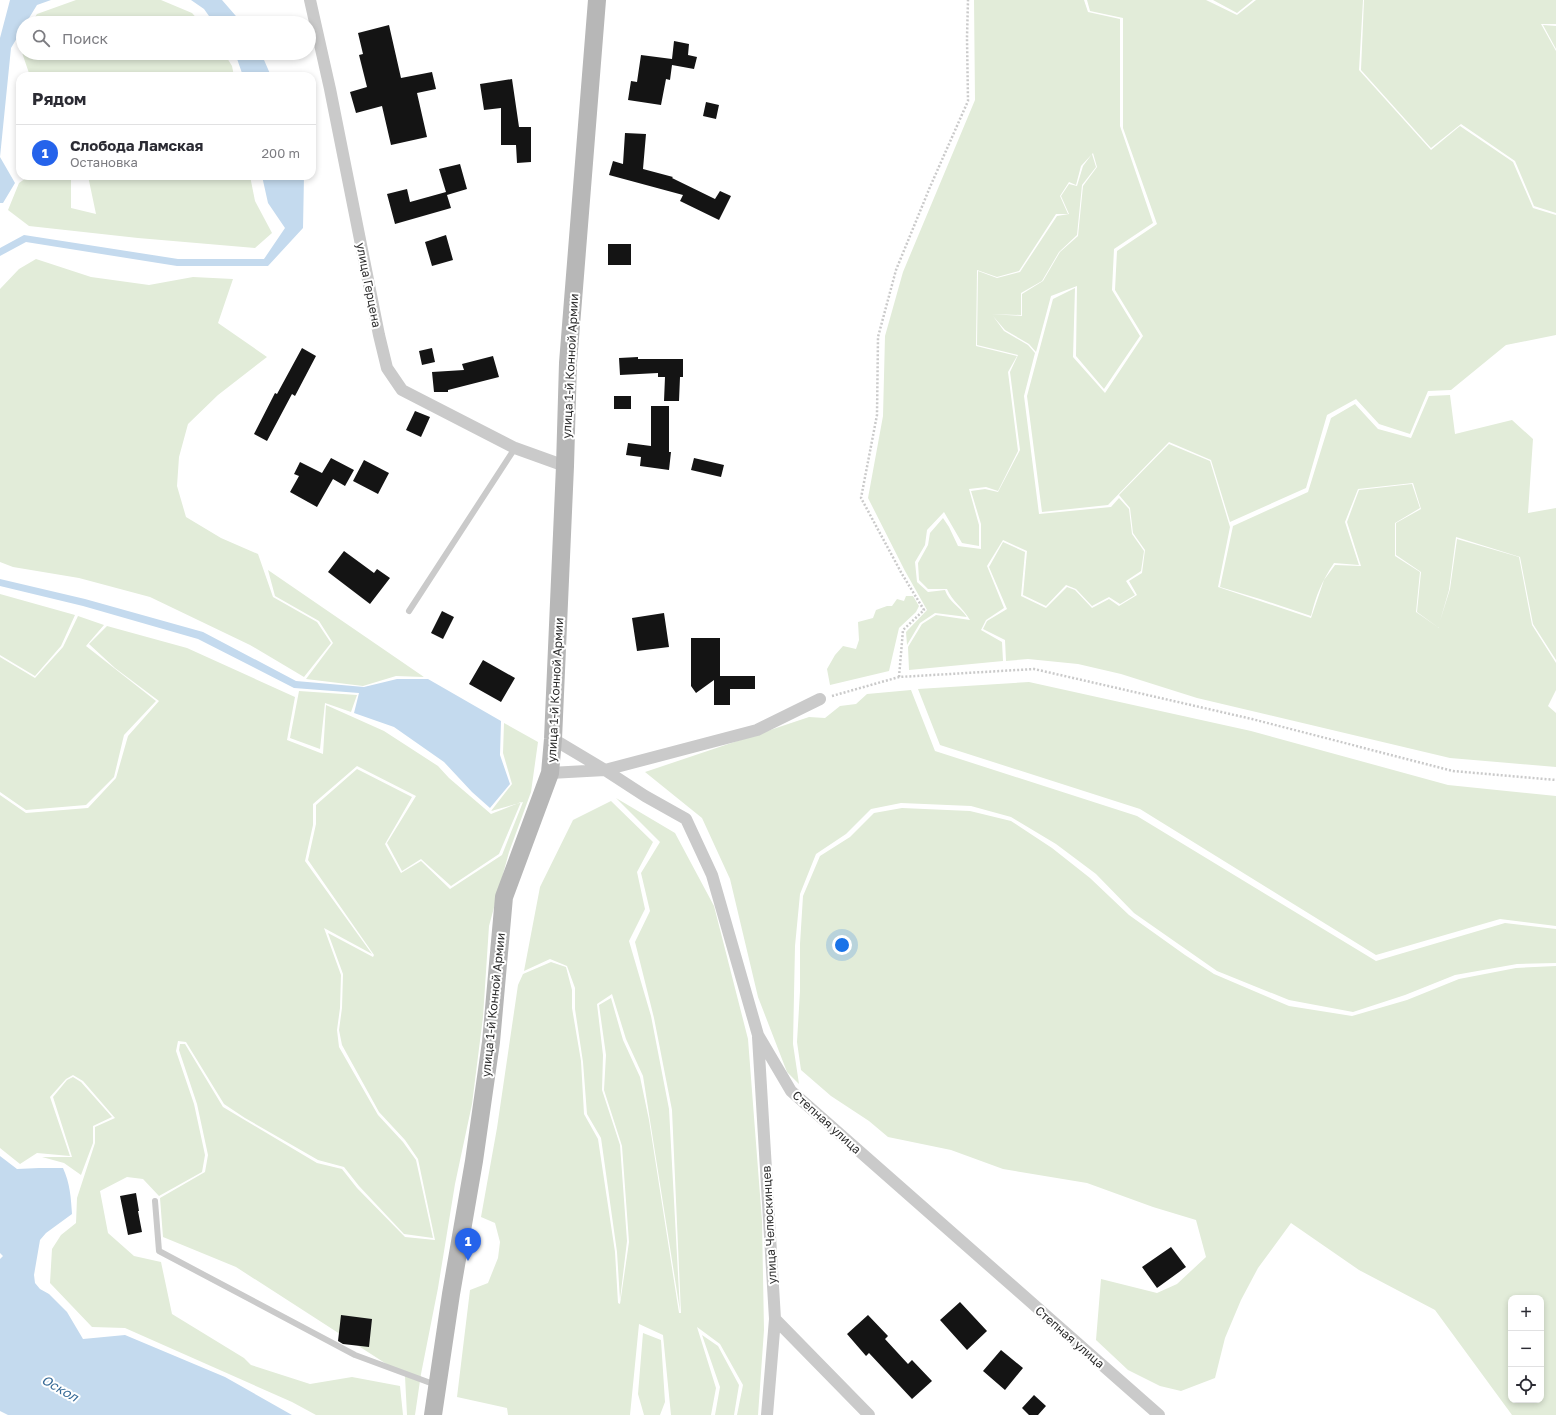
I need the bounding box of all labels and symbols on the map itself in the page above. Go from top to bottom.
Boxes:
street label: улица Герцена [353,241,385,329]
street label: улица 1-й Конной Армии [559,293,581,439]
street label: улица 1-й Конной Армии [544,617,566,763]
street label: улица 1-й Конной Армии [478,932,508,1078]
your location [832,935,852,955]
street label: Степная улица [790,1087,864,1157]
street label: улица Челюскинцев [758,1165,780,1285]
pin: 1 [455,1228,481,1261]
street label: Степная улица [1032,1303,1108,1371]
water label: Оскол [39,1371,82,1405]

